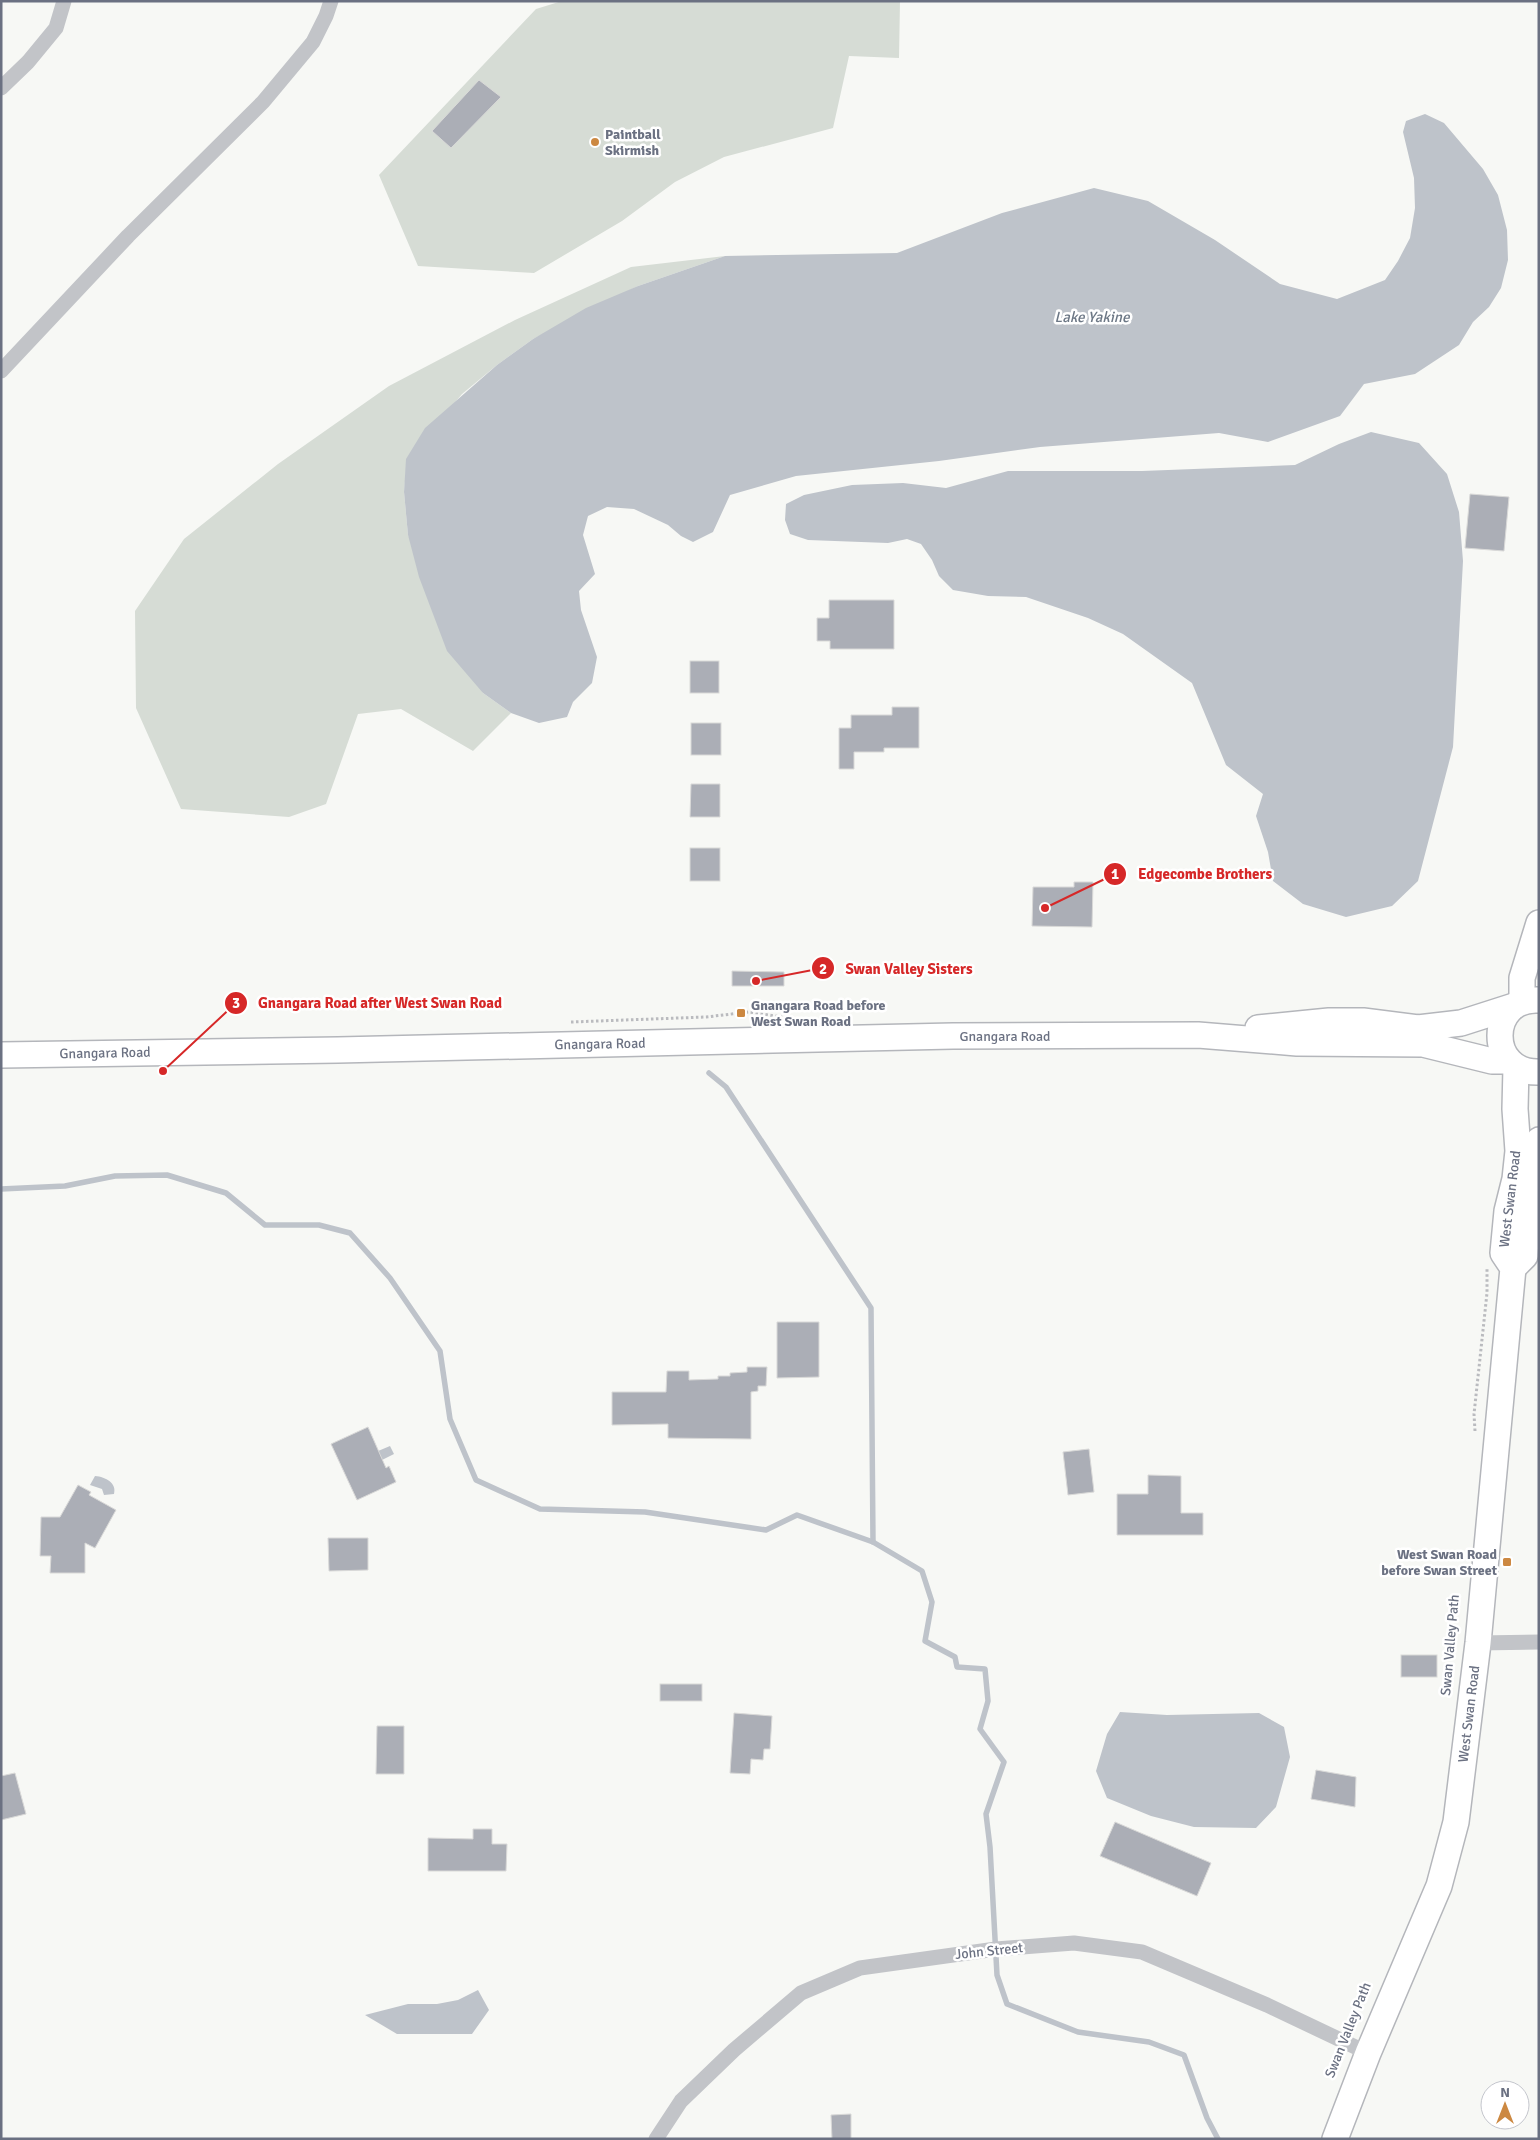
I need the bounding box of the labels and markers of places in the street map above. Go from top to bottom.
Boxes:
place label: Paintball Skirmish [605,126,661,159]
marker: Paintball Skirmish [589,136,601,148]
callout: Edgecombe Brothers [1103,859,1282,889]
callout: Swan Valley Sisters [811,953,983,983]
callout: Gnangara Road after West Swan Road [223,988,512,1018]
place label: Gnangara Road before West Swan Road [751,997,886,1030]
marker: Gnangara Road before West Swan Road [735,1007,747,1019]
place label: West Swan Road before Swan Street [1381,1546,1498,1579]
marker: West Swan Road before Swan Street [1501,1556,1513,1568]

